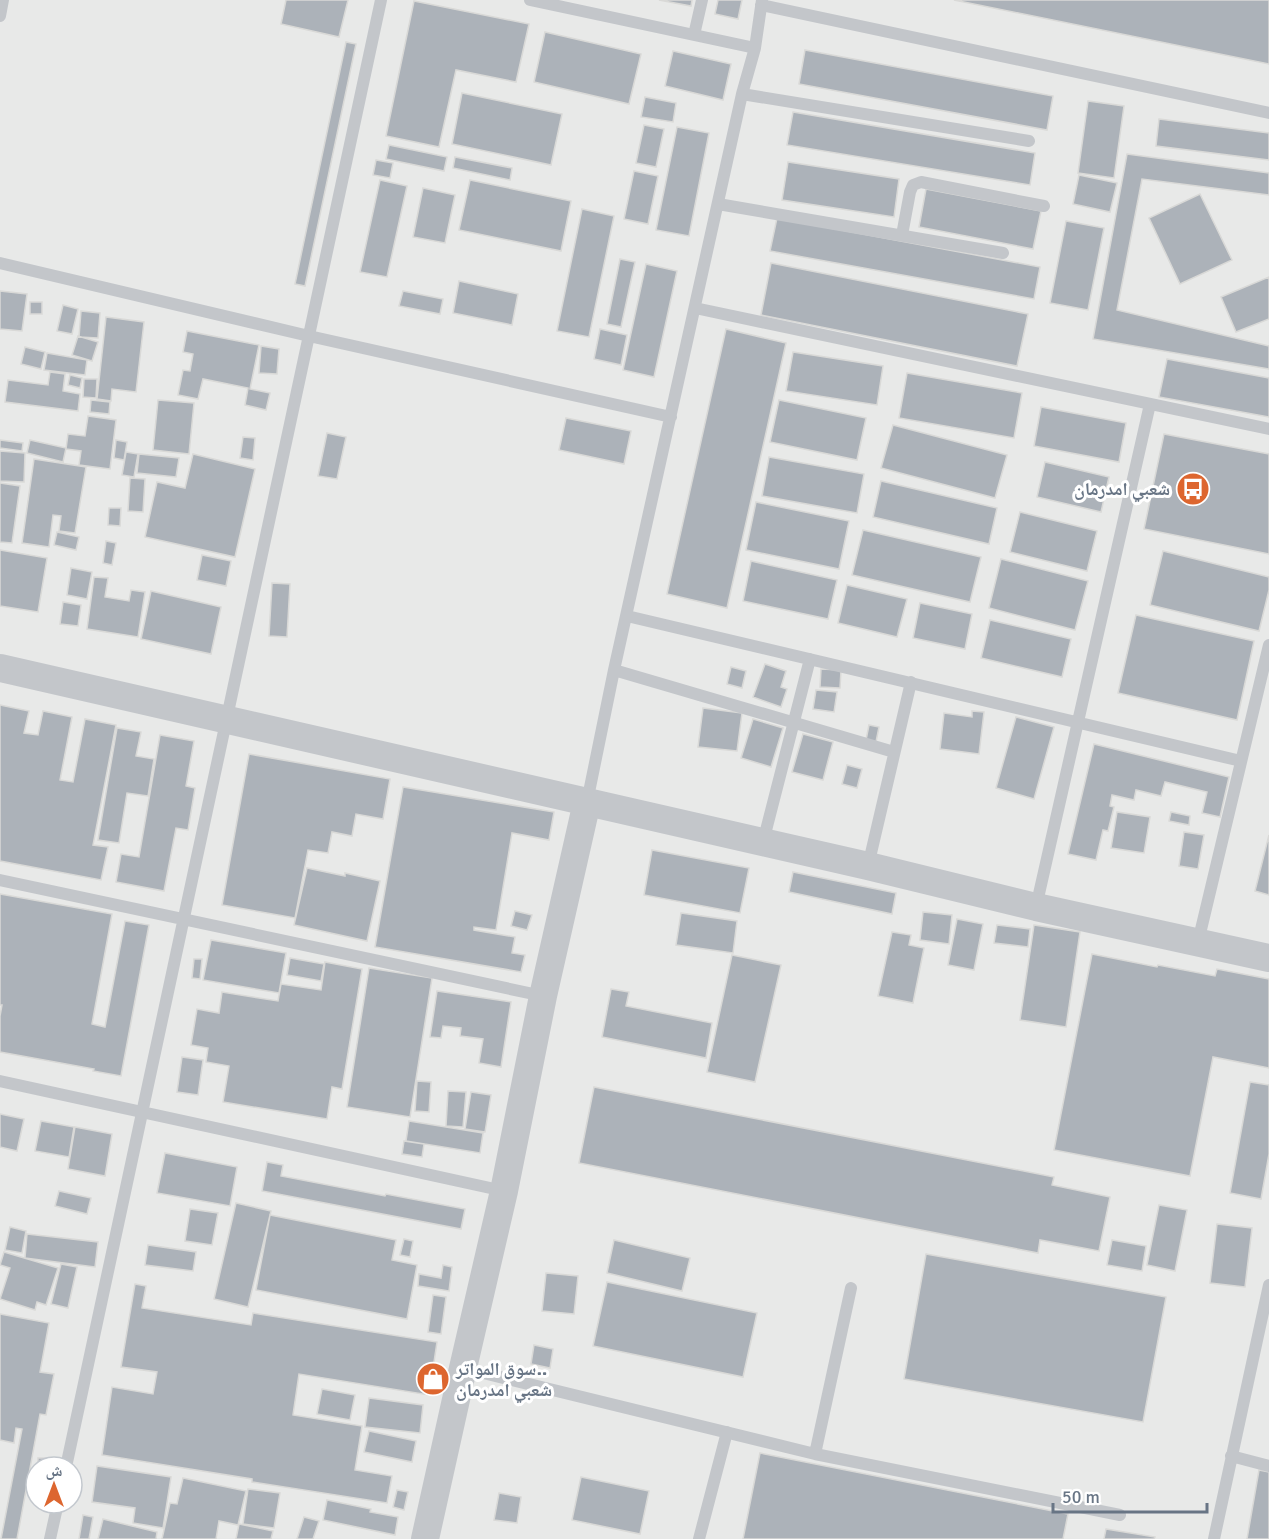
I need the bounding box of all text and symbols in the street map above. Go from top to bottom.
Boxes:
bus stop icon: شعبي امدرمان [1175,471,1211,507]
place label: شعبي امدرمان [1074,478,1170,503]
place label: سوق المواتر.. شعبي امدرمان [455,1358,552,1404]
shop icon: سوق المواتر.. شعبي امدرمان [415,1361,451,1397]
north arrow [24,1455,84,1515]
text: ش [46,1461,63,1481]
scale bar [1053,1476,1208,1514]
text: 50 m [1062,1486,1100,1508]

